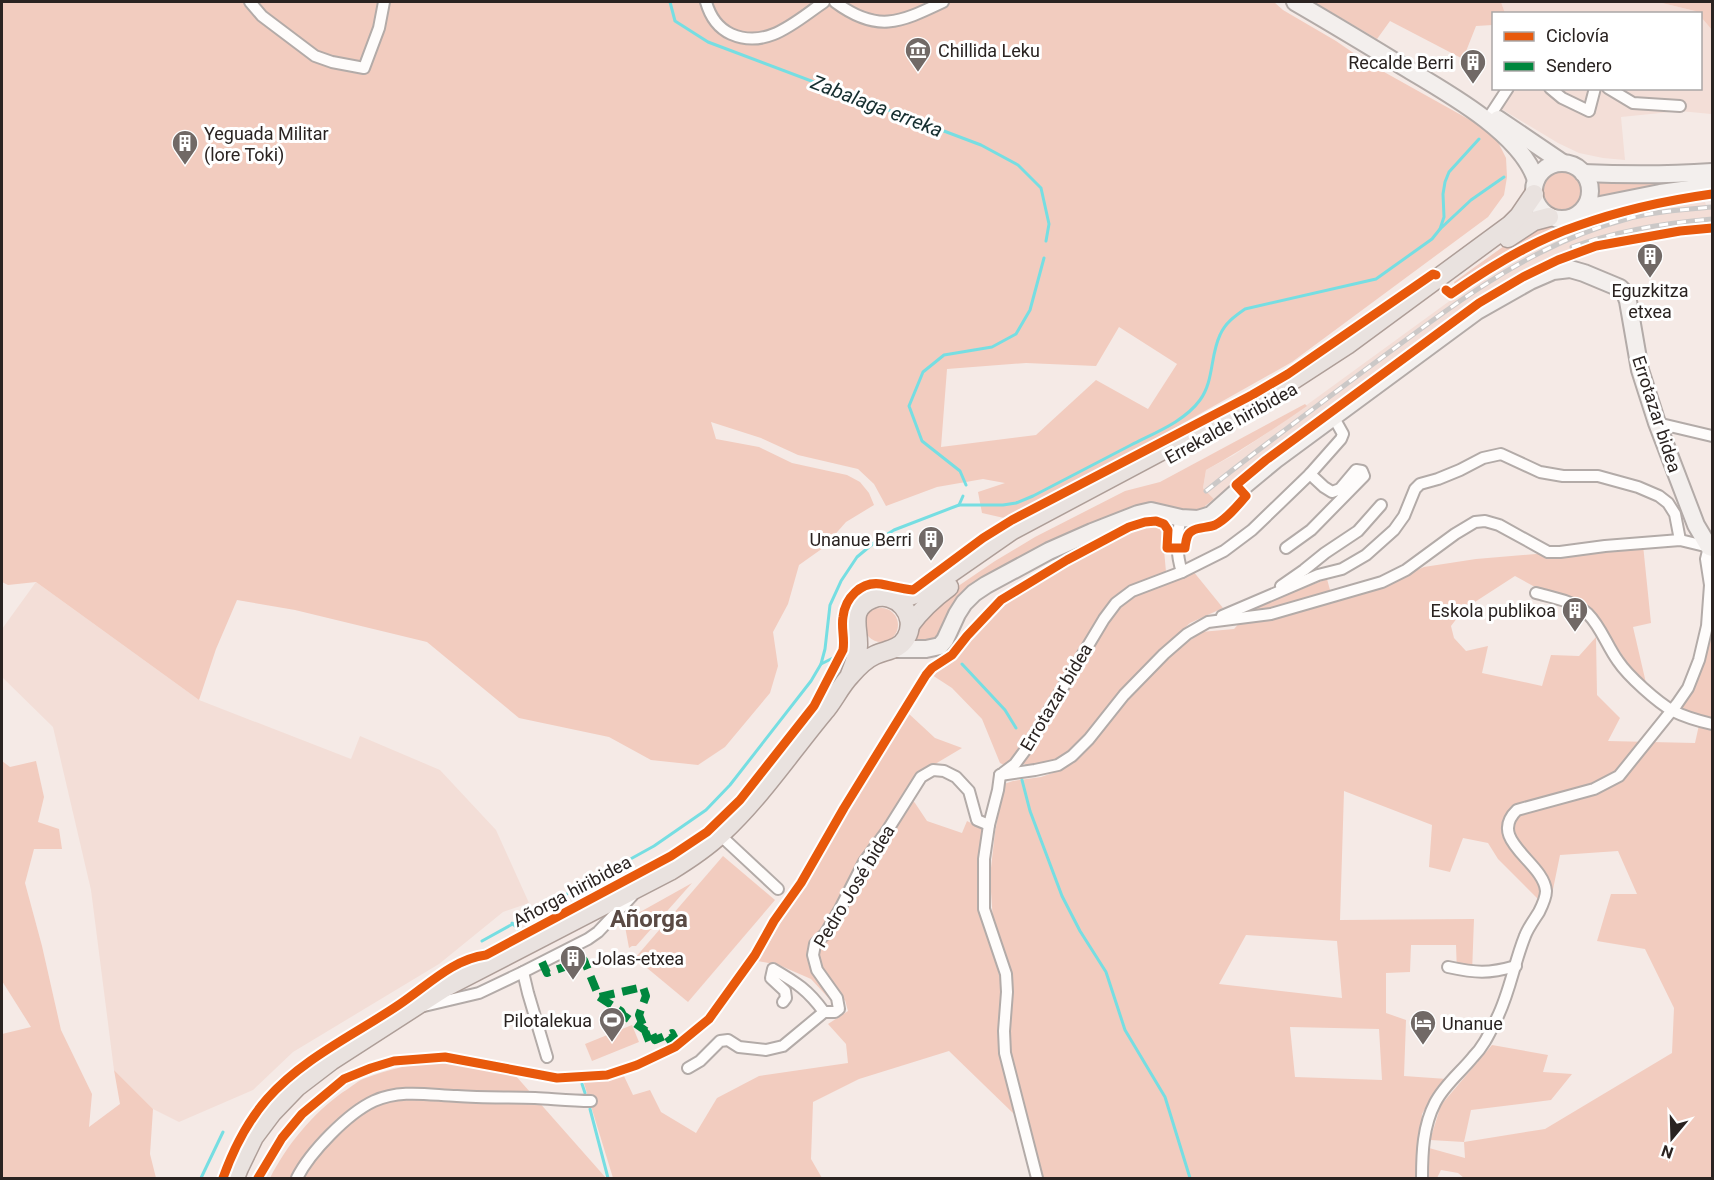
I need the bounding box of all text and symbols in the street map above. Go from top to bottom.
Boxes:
legend [1492,12,1702,90]
text: Ciclovía [1546,25,1609,46]
museum icon: Chillida Leku [903,35,933,73]
place label: Chillida Leku [938,40,1040,61]
building icon: Recalde Berri [1458,47,1488,85]
place label: Recalde Berri [1348,52,1454,73]
text: Sendero [1546,55,1612,76]
water label: Zabalaga erreka [807,69,946,142]
place label: Yeguada Militar (lore Toki) [204,123,329,166]
building icon: Yeguada Militar (lore Toki) [170,128,200,166]
building icon: Eguzkitza etxea [1635,241,1665,279]
place label: Eguzkitza etxea [1611,280,1689,322]
street label: Errotazar bidea [1628,353,1686,475]
street label: Errekalde hiribidea [1161,378,1301,468]
building icon: Unanue Berri [916,524,946,562]
place label: Unanue Berri [809,529,912,550]
building icon: Eskola publikoa [1560,595,1590,633]
place label: Eskola publikoa [1430,600,1556,621]
street label: Errotazar bidea [1016,640,1096,754]
street label: Pedro José bidea [809,821,899,951]
street label: Añorga hiribidea [509,851,635,931]
district label: Añorga [610,905,688,933]
building icon: Jolas-etxea [558,943,588,981]
place label: Jolas-etxea [592,948,684,969]
sports icon: Pilotalekua [597,1005,627,1043]
hotel icon: Unanue [1408,1008,1438,1046]
place label: Pilotalekua [503,1010,592,1031]
place label: Unanue [1442,1013,1503,1034]
north arrow [1642,1108,1702,1168]
text: N [1659,1141,1676,1163]

